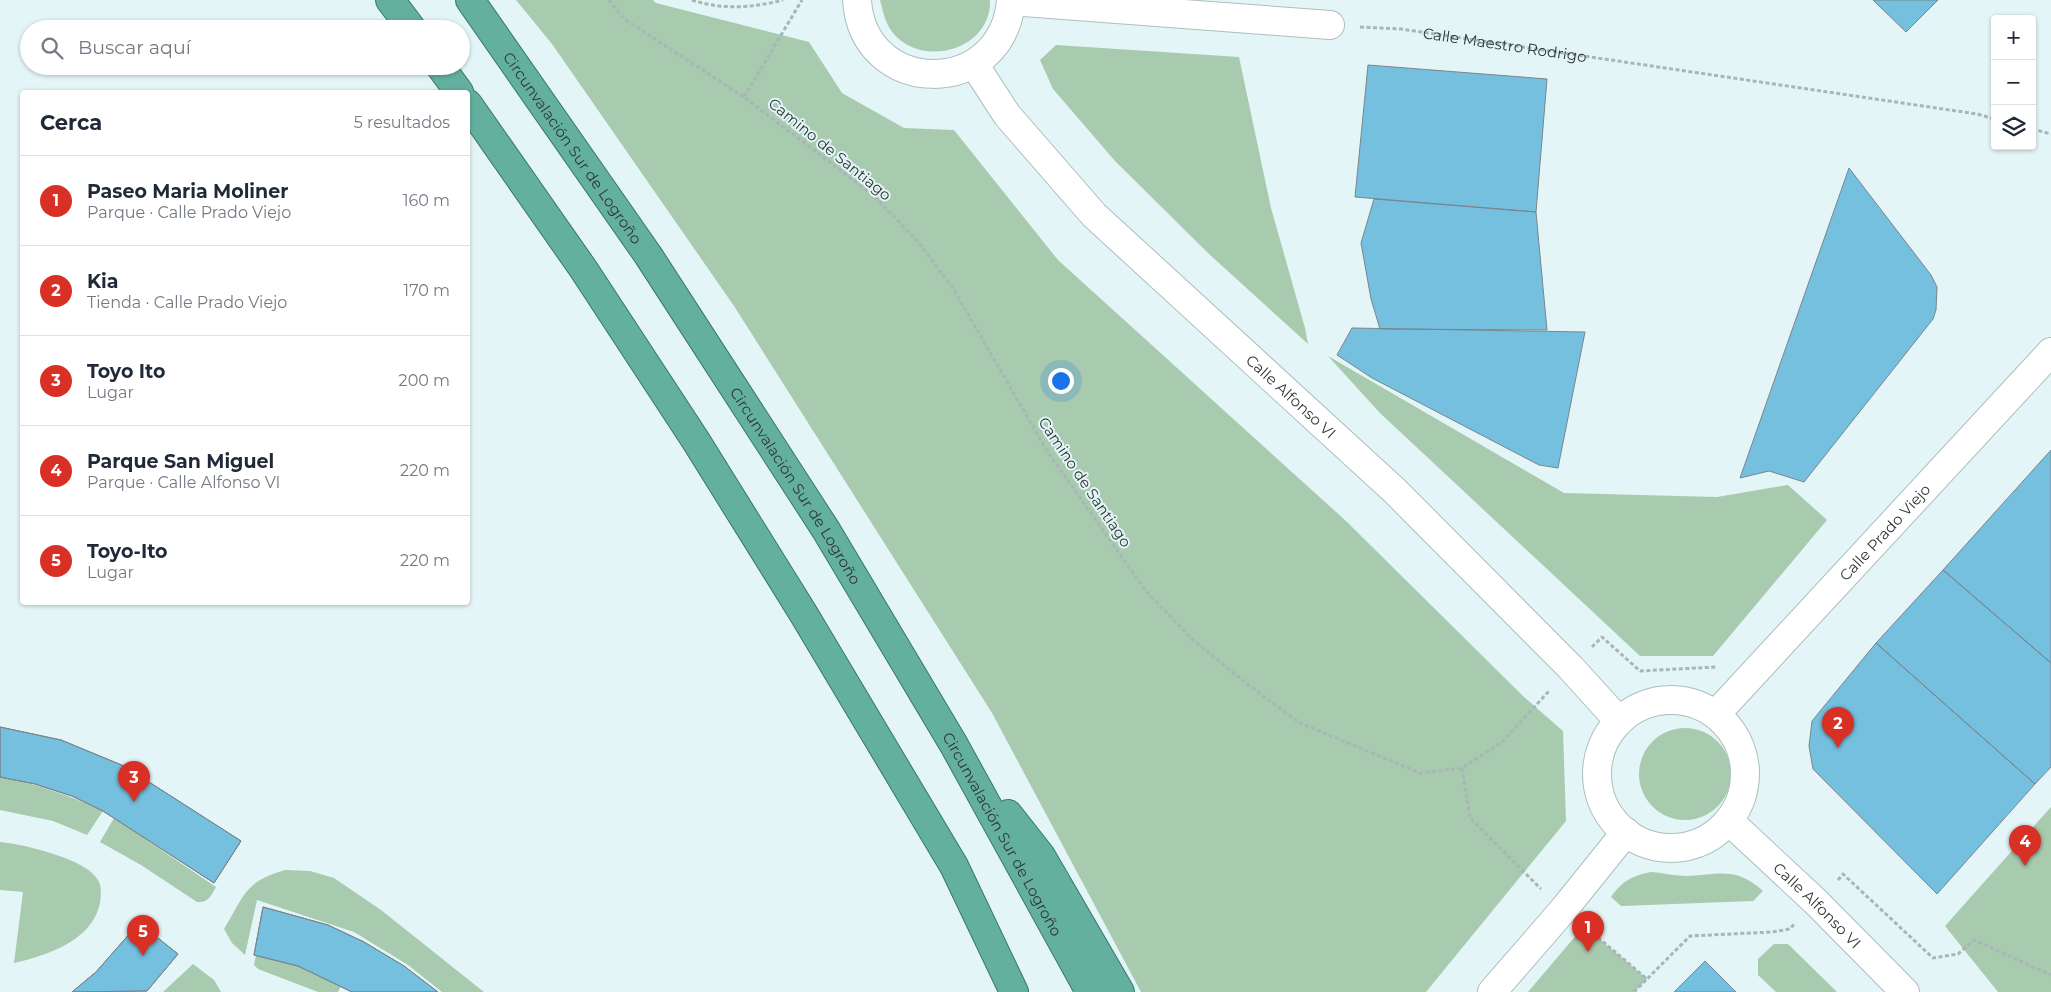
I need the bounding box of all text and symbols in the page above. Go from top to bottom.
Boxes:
map controls [1991,15,2036,150]
button: + [1991,15,2036,60]
search box [20,20,470,75]
street label: Calle Maestro Rodrigo [1422,23,1588,66]
icon: search [38,34,66,62]
text: Buscar aquí [78,36,191,59]
street label: Circunvalación Sur de Logroño [499,48,647,247]
button: − [1991,60,2036,105]
street label: Camino de Santiago [765,94,895,204]
button: layers [1991,105,2036,150]
text: Cerca [40,110,102,135]
text: 5 resultados [354,113,450,132]
text: Paseo Maria Moliner [87,180,288,203]
text: 1 [53,191,59,210]
text: 160 m [403,191,450,210]
text: Parque · Calle Prado Viejo [87,203,291,222]
text: Kia [87,270,119,293]
text: 2 [51,281,61,300]
text: 170 m [403,281,450,300]
text: Tienda · Calle Prado Viejo [87,293,287,312]
street label: Calle Alfonso VI [1242,350,1340,442]
text: Toyo Ito [87,360,165,383]
your location [1048,368,1074,394]
text: 3 [51,371,61,390]
text: 200 m [399,371,450,390]
text: Lugar [87,383,134,402]
street label: Circunvalación Sur de Logroño [726,383,866,588]
street label: Camino de Santiago [1034,413,1136,551]
text: Parque San Miguel [87,450,274,473]
text: 4 [50,461,62,480]
text: 220 m [400,461,450,480]
text: Parque · Calle Alfonso VI [87,473,280,492]
street label: Calle Prado Viejo [1835,479,1934,584]
text: Toyo-Ito [87,540,168,563]
text: 5 [51,551,61,570]
text: 220 m [400,551,450,570]
text: Lugar [87,563,134,582]
pin: 2 [1822,707,1854,748]
street label: Circunvalación Sur de Logroño [939,728,1067,939]
pin: 3 [118,761,150,802]
pin: 4 [2009,825,2041,866]
street label: Calle Alfonso VI [1770,858,1865,952]
pin: 1 [1572,911,1604,952]
pin: 5 [127,915,159,956]

